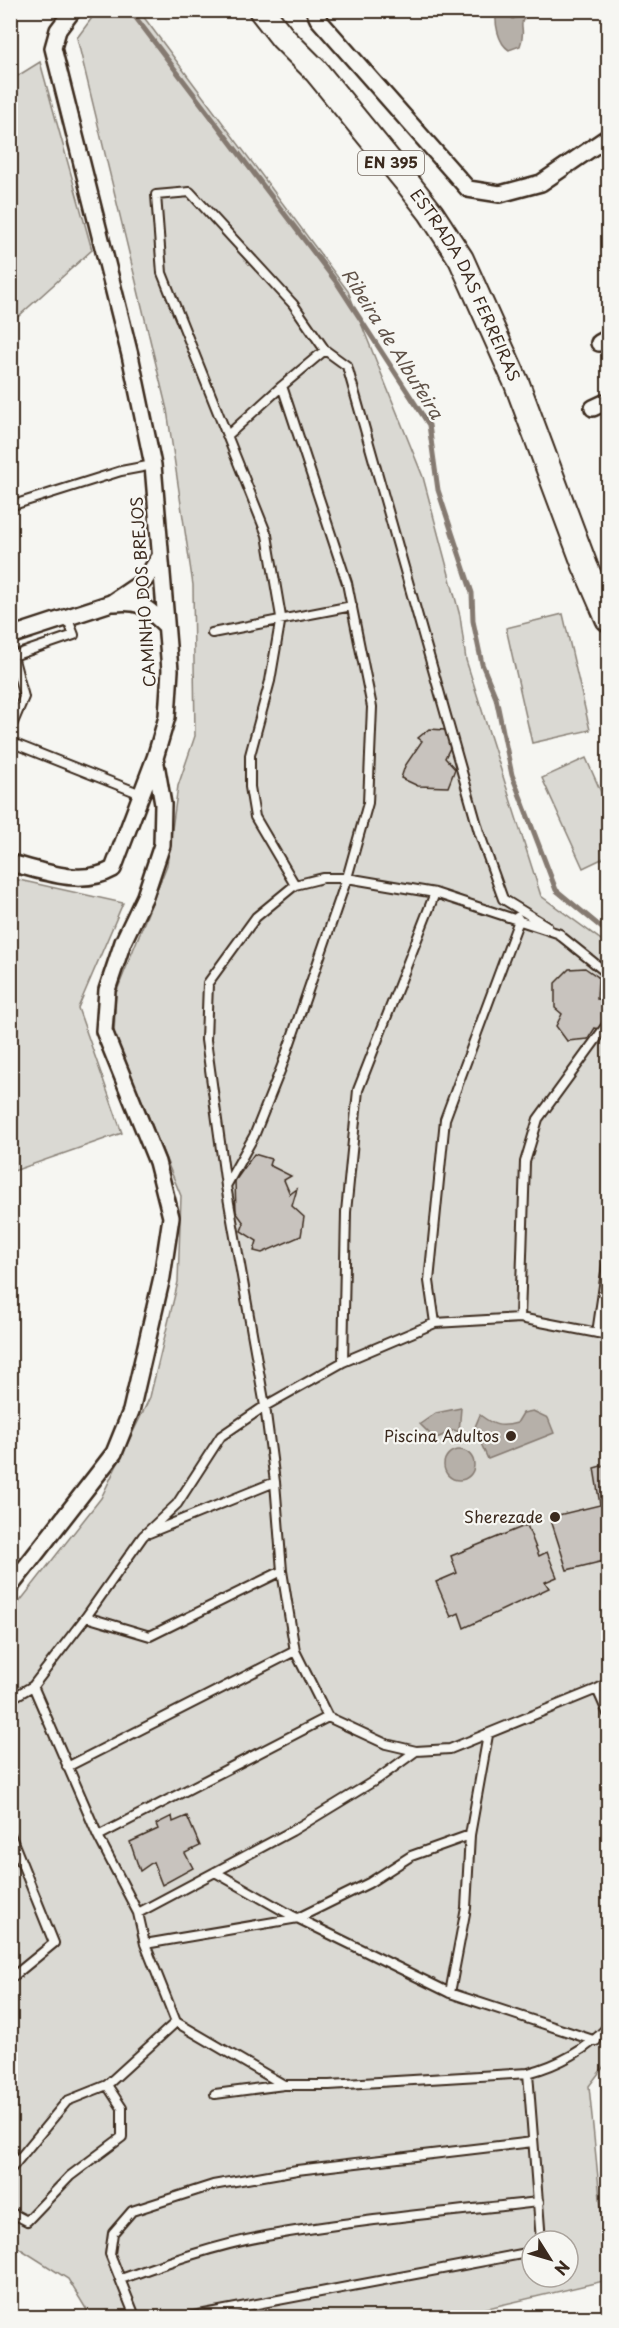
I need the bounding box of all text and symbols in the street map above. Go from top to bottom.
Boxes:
road number: EN 395 [358,151,424,175]
street label: ESTRADA DAS FERREIRAS [405,183,527,385]
water label: Ribeira de Albufeira [336,263,451,424]
street label: CAMINHO DOS BREJOS [123,496,161,688]
place label: Piscina Adultos [384,1423,499,1447]
marker: Piscina Adultos [504,1429,518,1443]
place label: Sherezade [464,1504,543,1528]
marker: Sherezade [548,1510,562,1524]
north arrow [520,2229,580,2289]
text: N [549,2256,576,2281]

